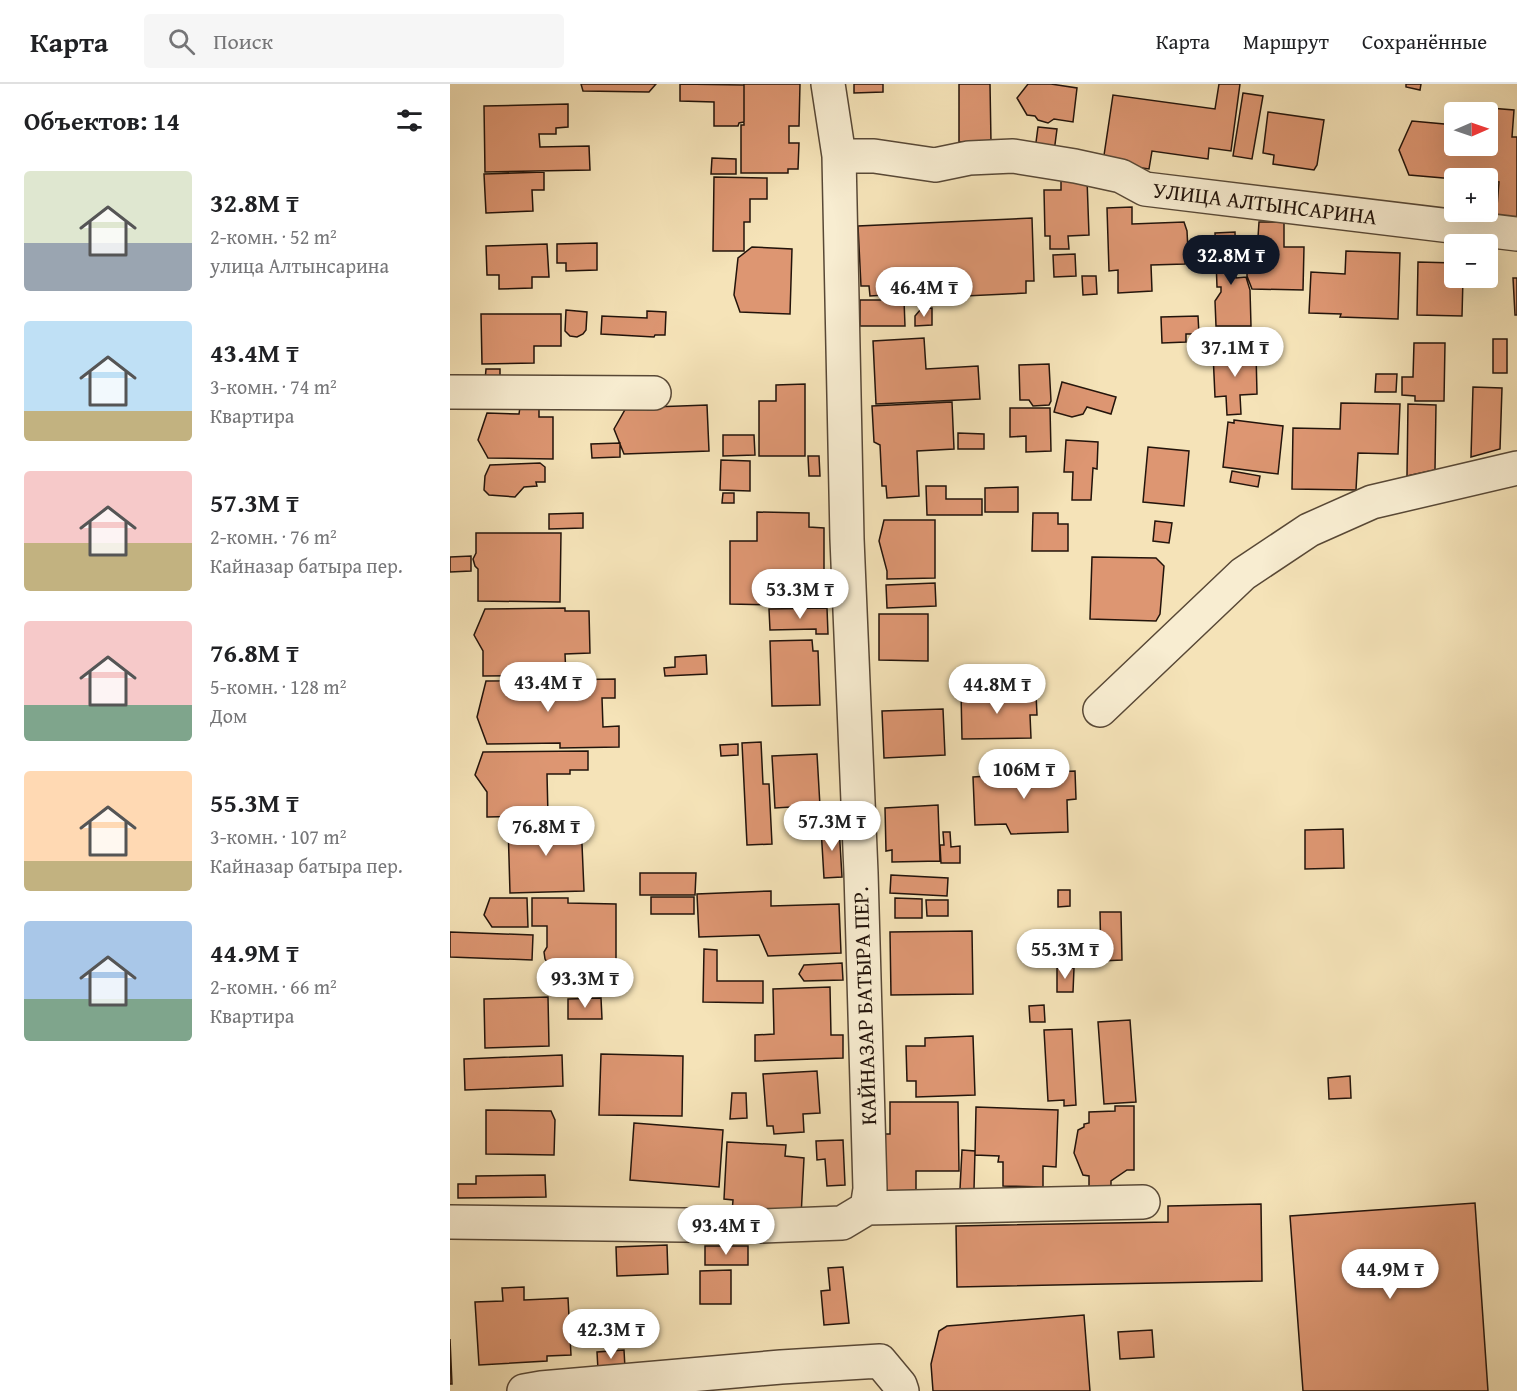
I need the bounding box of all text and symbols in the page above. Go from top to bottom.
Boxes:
search box [144,14,564,68]
text: Карта [30,21,108,62]
icon: search [165,25,198,58]
text: Поиск [213,25,273,57]
text: Карта [1156,26,1210,57]
text: Маршрут [1243,26,1329,57]
text: Сохранённые [1362,26,1487,57]
text: Объектов: 14 [24,101,180,140]
north arrow [1444,102,1498,156]
map controls [1444,102,1498,288]
icon: filters [393,104,426,137]
button: + [1444,168,1498,222]
street label: УЛИЦА АЛТЫНСАРИНА [1151,173,1380,233]
text: 32.8M ₸ [210,183,299,222]
icon: home [72,195,144,267]
text: 2-комн. · 52 m² [210,222,337,251]
button: − [1444,234,1498,288]
pin: 32.8M ₸ [1176,235,1286,286]
text: 32.8M ₸ [1197,240,1265,269]
text: улица Алтынсарина [210,251,389,280]
pin: 46.4M ₸ [869,267,979,318]
text: 46.4M ₸ [890,272,958,301]
pin: 37.1M ₸ [1180,327,1290,378]
text: 37.1M ₸ [1201,332,1269,361]
text: 43.4M ₸ [210,333,299,372]
icon: home [72,345,144,417]
text: 3-комн. · 74 m² [210,372,337,401]
text: Квартира [210,401,294,430]
text: 57.3M ₸ [210,483,299,522]
icon: home [72,495,144,567]
text: 2-комн. · 76 m² [210,522,337,551]
text: Кайназар батыра пер. [210,551,403,580]
pin: 53.3M ₸ [745,569,855,620]
text: 53.3M ₸ [766,574,834,603]
text: 76.8M ₸ [210,633,299,672]
icon: home [72,645,144,717]
pin: 43.4M ₸ [493,662,603,713]
pin: 44.8M ₸ [942,664,1052,715]
text: 43.4M ₸ [514,667,582,696]
text: 44.8M ₸ [963,669,1031,698]
text: 5-комн. · 128 m² [210,672,346,701]
text: Дом [210,701,247,730]
pin: 106M ₸ [975,749,1073,800]
text: 106M ₸ [992,754,1056,783]
text: 55.3M ₸ [210,783,299,822]
icon: home [72,795,144,867]
pin: 57.3M ₸ [777,801,887,852]
pin: 76.8M ₸ [491,806,601,857]
text: 57.3M ₸ [798,806,866,835]
text: 76.8M ₸ [512,811,580,840]
text: 3-комн. · 107 m² [210,822,346,851]
text: Кайназар батыра пер. [210,851,403,880]
street label: КАЙНАЗАР БАТЫРА ПЕР. [844,886,884,1126]
pin: 55.3M ₸ [1010,929,1120,980]
text: 44.9M ₸ [210,933,299,972]
text: 55.3M ₸ [1031,934,1099,963]
icon: home [72,945,144,1017]
pin: 93.3M ₸ [530,958,640,1009]
text: 93.3M ₸ [551,963,619,992]
text: 2-комн. · 66 m² [210,972,337,1001]
text: Квартира [210,1001,294,1030]
pin: 93.4M ₸ [671,1205,781,1256]
text: 93.4M ₸ [692,1210,760,1239]
pin: 44.9M ₸ [1335,1249,1445,1300]
text: 44.9M ₸ [1356,1254,1424,1283]
pin: 42.3M ₸ [556,1309,666,1360]
text: 42.3M ₸ [577,1314,645,1343]

